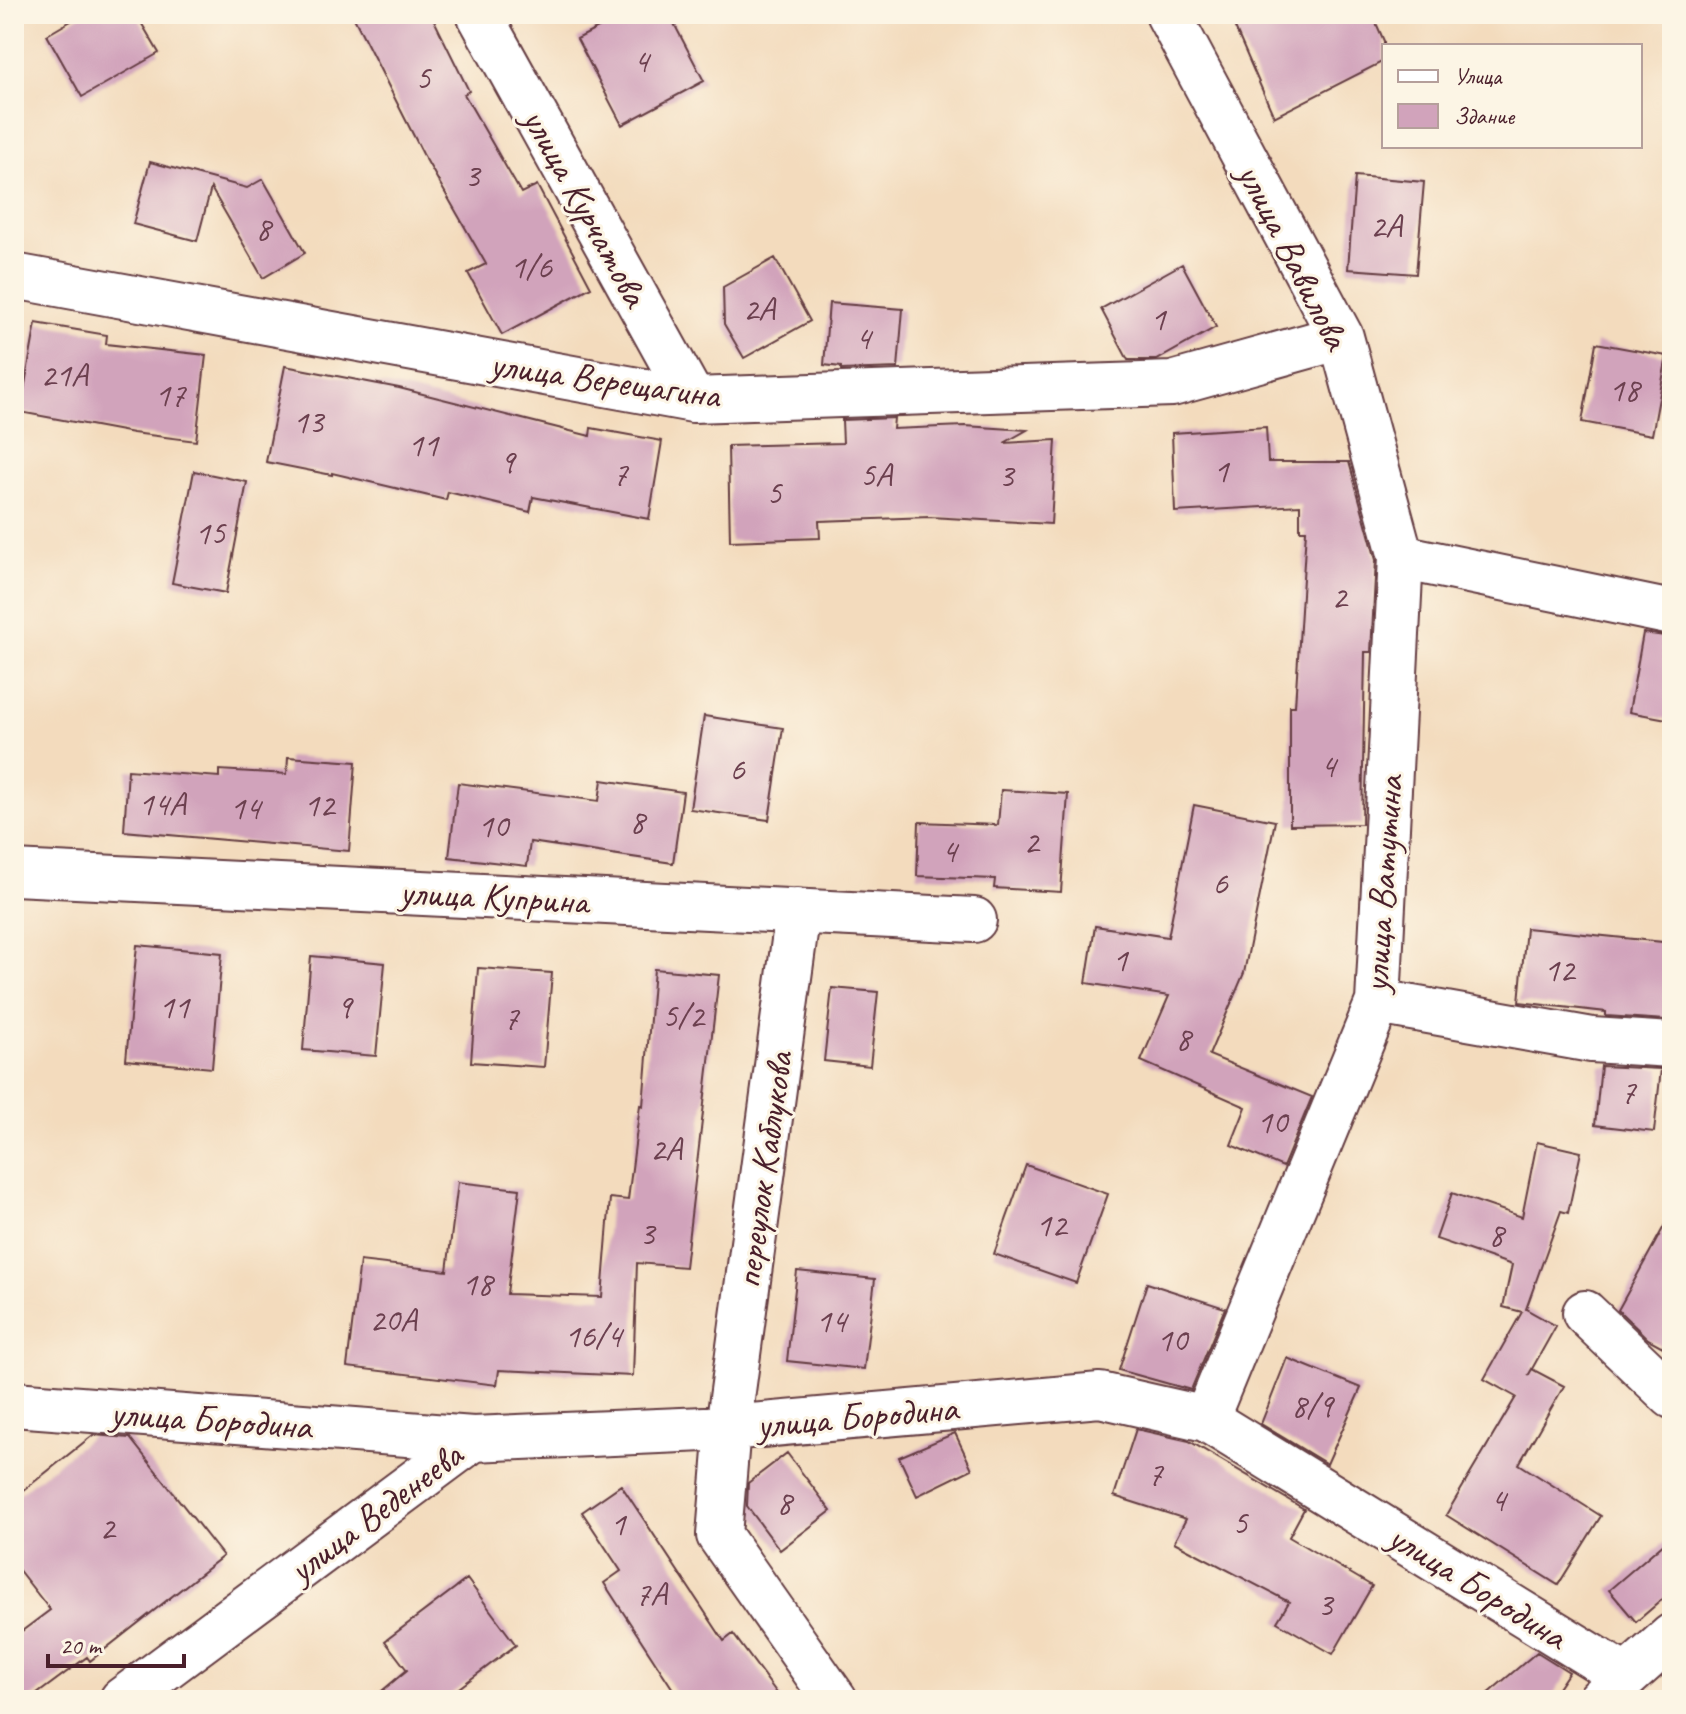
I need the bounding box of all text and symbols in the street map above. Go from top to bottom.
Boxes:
house number: 4 [633,39,652,82]
legend [1382,44,1642,148]
house number: 5 [415,56,432,99]
text: Улица [1454,61,1503,91]
street label: улица Курчатова [511,98,660,316]
text: Здание [1454,101,1516,131]
house number: 3 [464,154,482,197]
street label: улица Вавилова [1226,154,1361,359]
house number: 2А [1370,204,1404,247]
house number: 8 [255,207,274,250]
house number: 1/6 [510,245,554,288]
house number: 2А [743,287,777,330]
house number: 1 [1150,297,1167,340]
house number: 4 [855,316,874,359]
street label: улица Верещагина [485,340,725,419]
house number: 21А [40,353,90,396]
house number: 18 [1609,368,1643,411]
house number: 17 [155,373,187,416]
house number: 13 [293,400,326,443]
house number: 11 [408,423,440,466]
house number: 9 [499,440,517,483]
house number: 1 [1213,449,1230,492]
house number: 7 [612,452,629,495]
house number: 5А [860,453,894,496]
house number: 3 [998,454,1016,497]
house number: 5 [766,471,783,514]
house number: 15 [195,511,227,554]
house number: 2 [1331,575,1349,618]
house number: 4 [1320,744,1339,787]
house number: 6 [729,747,746,790]
street label: улица Ватутина [1351,772,1414,996]
house number: 14А [138,782,188,825]
house number: 12 [304,783,337,826]
house number: 14 [230,786,264,829]
house number: 8 [629,800,648,843]
house number: 10 [478,804,511,847]
house number: 2 [1023,820,1041,863]
house number: 4 [941,829,960,872]
house number: 6 [1212,861,1229,904]
street label: улица Куприна [396,868,593,925]
house number: 1 [1112,938,1129,981]
house number: 12 [1544,948,1577,991]
house number: 11 [159,985,191,1028]
house number: 9 [336,985,354,1028]
house number: 5/2 [662,994,707,1037]
house number: 7 [503,996,520,1039]
house number: 8 [1175,1017,1194,1060]
street label: переулок Каблукова [724,1046,804,1291]
house number: 7 [1620,1070,1637,1113]
house number: 10 [1257,1100,1290,1143]
house number: 2А [650,1127,684,1170]
house number: 12 [1036,1203,1069,1246]
house number: 3 [639,1212,657,1255]
house number: 8 [1488,1213,1507,1256]
house number: 18 [462,1262,496,1305]
house number: 20А [369,1298,419,1341]
house number: 14 [816,1299,850,1342]
house number: 16/4 [564,1314,625,1357]
house number: 10 [1157,1318,1190,1361]
street label: улица Бородина [753,1384,962,1449]
house number: 8/9 [1291,1384,1336,1427]
street label: улица Бородина [107,1389,315,1450]
street label: улица Веденеева [278,1430,474,1594]
house number: 7 [1147,1452,1164,1495]
house number: 4 [1490,1478,1509,1521]
house number: 8 [776,1481,795,1524]
house number: 5 [1232,1501,1249,1544]
house number: 1 [610,1502,627,1545]
house number: 2 [99,1506,117,1549]
street label: улица Бородина [1378,1512,1578,1661]
house number: 7А [635,1572,669,1615]
house number: 3 [1317,1583,1335,1626]
scale bar [48,1618,184,1668]
text: 20 m [60,1631,103,1661]

